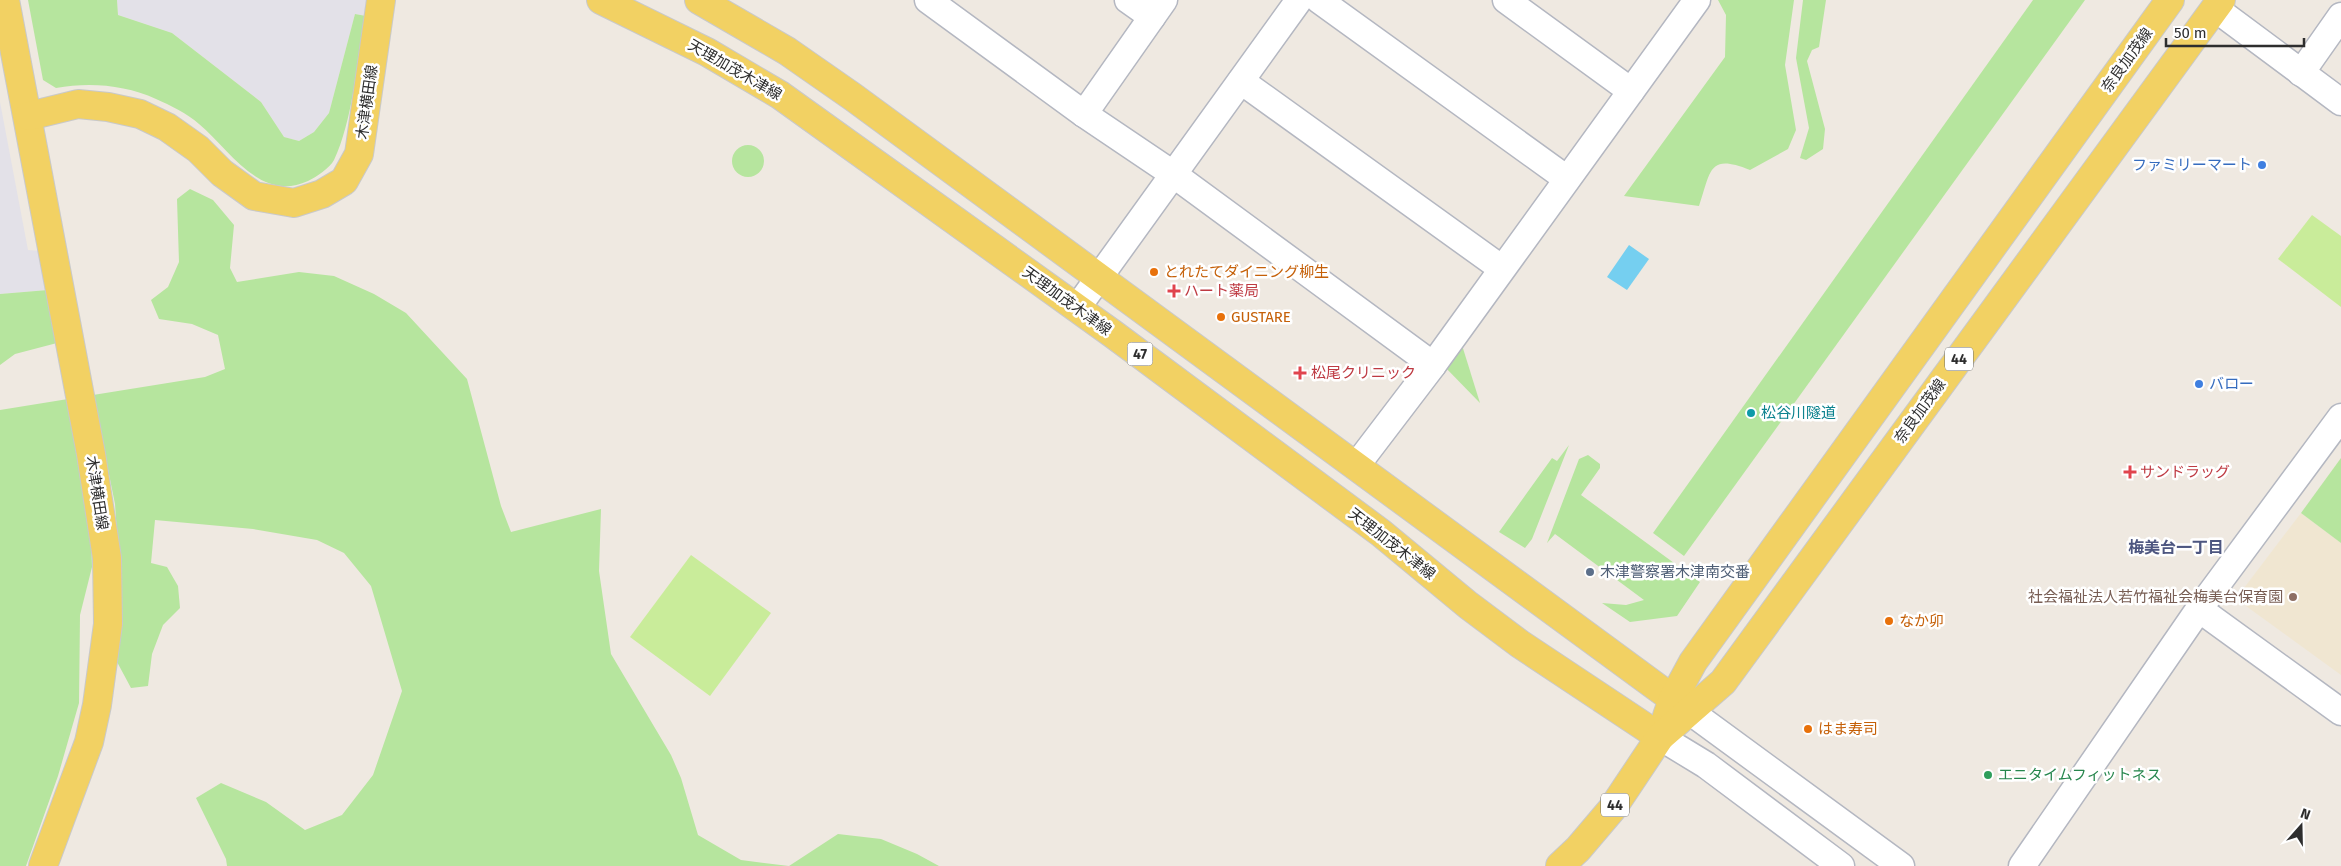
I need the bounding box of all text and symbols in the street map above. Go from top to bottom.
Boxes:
scale bar [2166,15,2304,47]
street label: 奈良加茂線 [2098,24,2156,96]
text: 50 m [2174,24,2207,42]
street label: 天理加茂木津線 [685,36,785,104]
street label: 木津横田線 [353,64,381,140]
place label: ファミリーマート [2132,156,2252,174]
marker: ファミリーマート [2256,159,2268,171]
street label: 天理加茂木津線 [1019,263,1115,339]
place label: とれたてダイニング柳生 [1164,263,1329,281]
marker: とれたてダイニング柳生 [1148,266,1160,278]
place label: ハート薬局 [1184,282,1259,300]
marker: ハート薬局 [1168,285,1180,297]
place label: GUSTARE [1231,308,1291,326]
marker: GUSTARE [1215,311,1227,323]
road number: 47 [1128,342,1152,366]
road number: 44 [1945,348,1973,370]
place label: 松尾クリニック [1311,364,1416,382]
marker: 松尾クリニック [1293,366,1307,380]
street label: 奈良加茂線 [1891,375,1949,447]
place label: バロー [2209,375,2254,393]
marker: バロー [2193,378,2205,390]
place label: 松谷川隧道 [1761,404,1836,422]
marker: 松谷川隧道 [1745,407,1757,419]
street label: 木津横田線 [82,455,112,531]
place label: サンドラッグ [2140,463,2230,481]
marker: サンドラッグ [2124,466,2136,478]
street label: 天理加茂木津線 [1345,505,1439,583]
district label: 梅美台一丁目 [2128,538,2224,557]
place label: 木津警察署木津南交番 [1600,563,1750,581]
marker: 木津警察署木津南交番 [1584,566,1596,578]
place label: 社会福祉法人若竹福祉会梅美台保育園 [2028,588,2283,606]
marker: 社会福祉法人若竹福祉会梅美台保育園 [2287,591,2299,603]
place label: なか卯 [1899,612,1944,630]
marker: なか卯 [1883,615,1895,627]
place label: はま寿司 [1818,720,1878,738]
marker: はま寿司 [1802,723,1814,735]
place label: エニタイムフィットネス [1998,766,2162,784]
marker: エニタイムフィットネス [1982,769,1994,781]
road number: 44 [1601,794,1629,816]
north arrow [2276,801,2326,851]
text: N [2298,805,2313,824]

